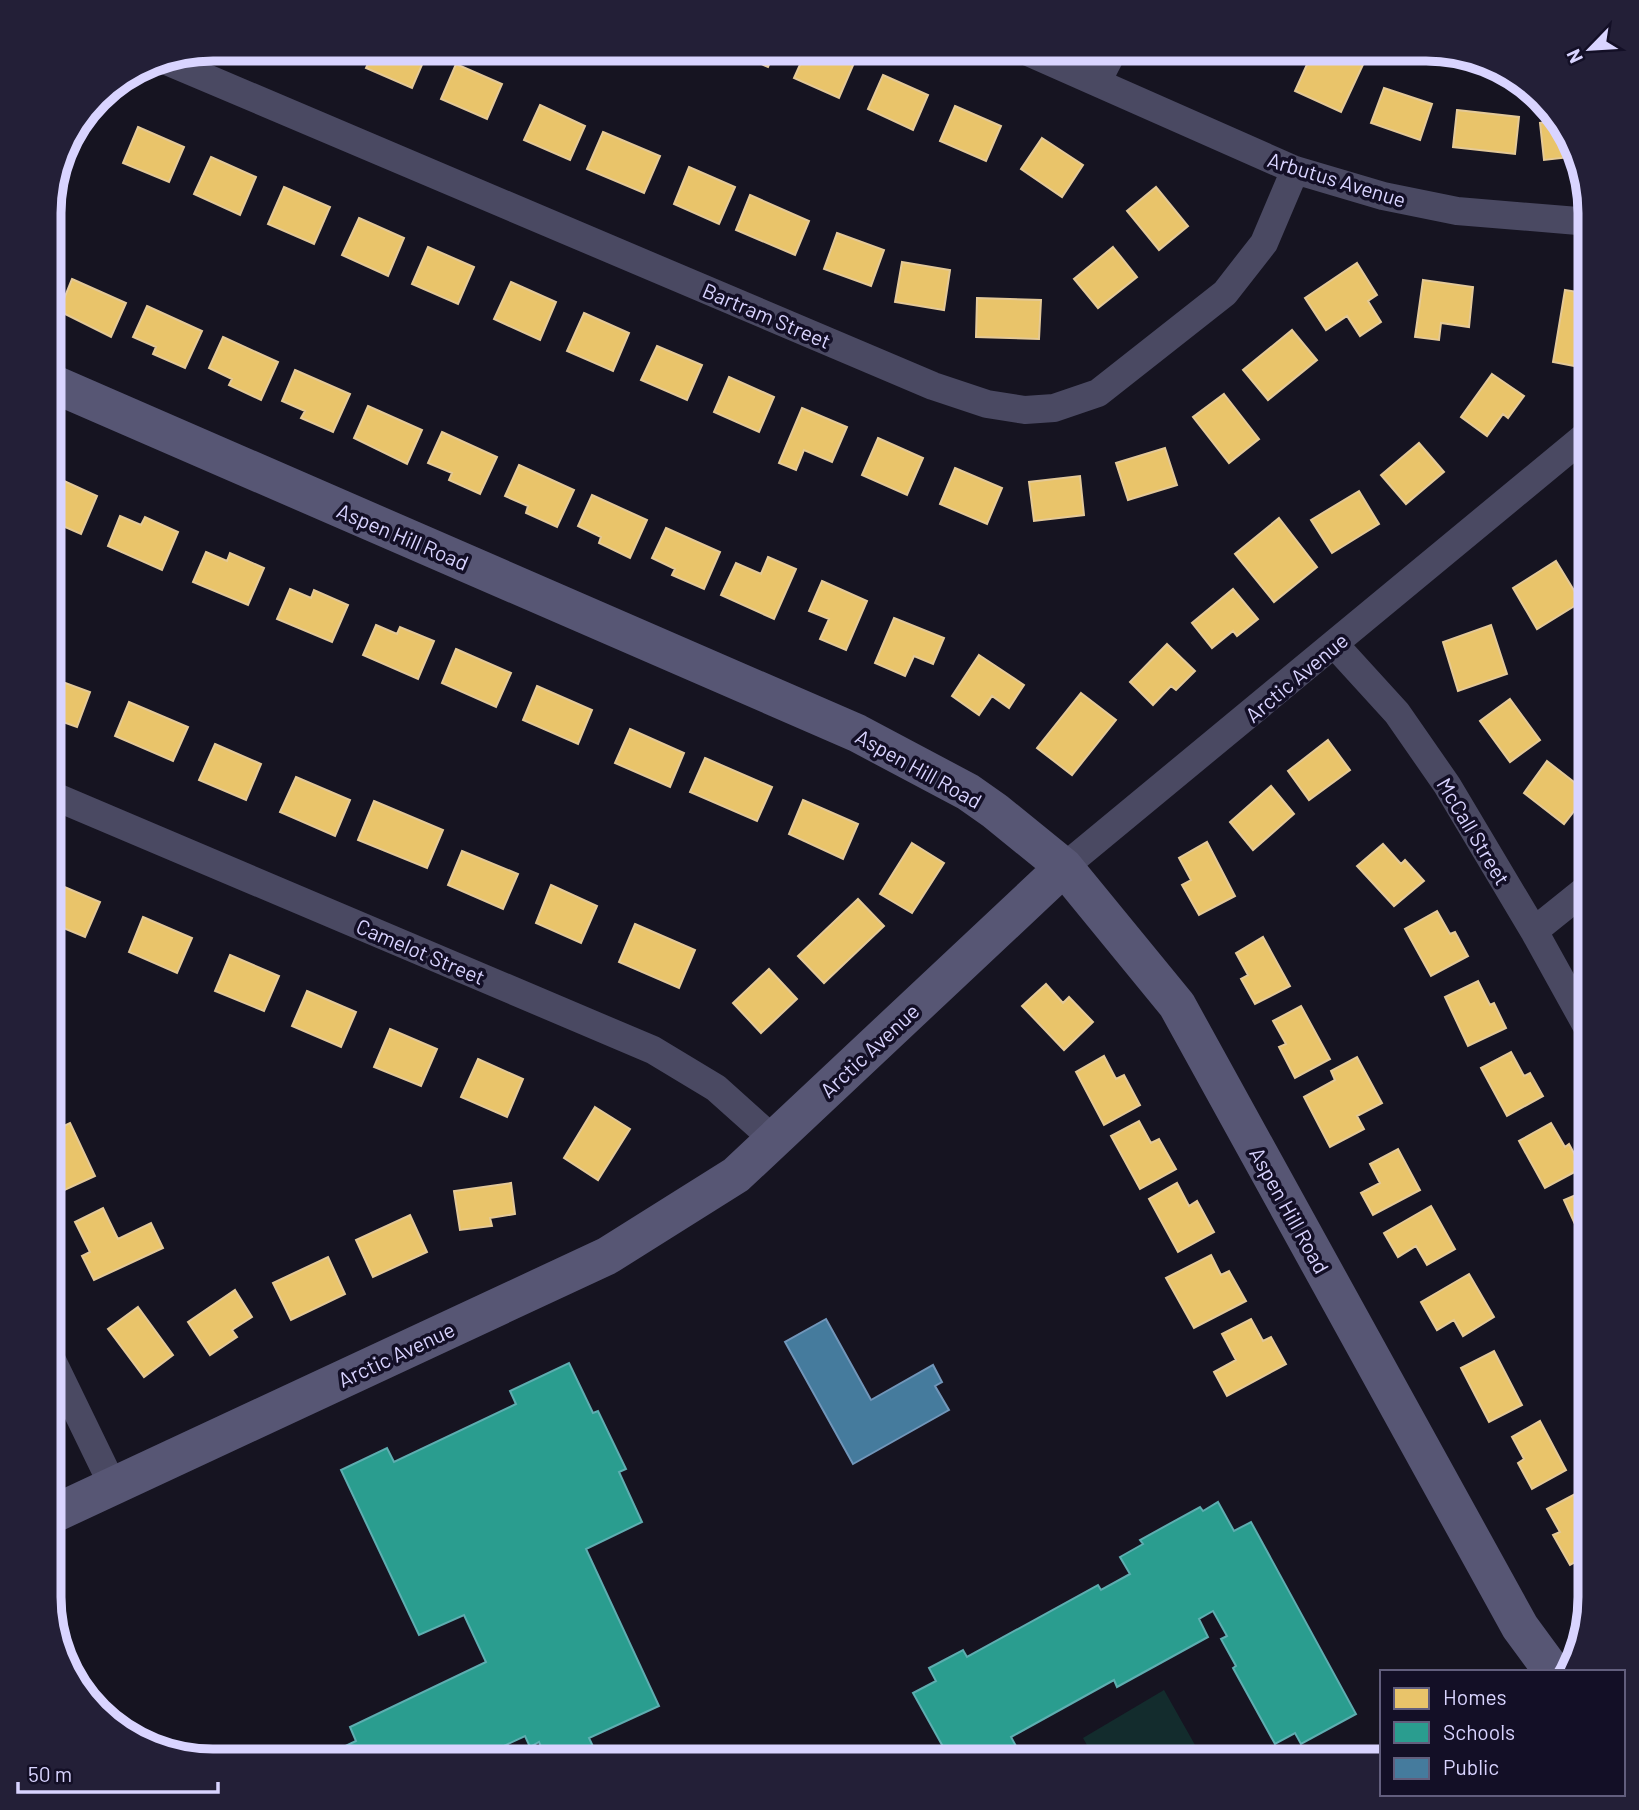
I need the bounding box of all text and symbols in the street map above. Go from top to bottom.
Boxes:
north arrow [1555,14,1625,84]
text: N [1561,46,1587,67]
street label: Arbutus Avenue [1265,146,1409,212]
street label: Bartram Street [699,277,835,353]
street label: Aspen Hill Road [334,497,472,575]
street label: Arctic Avenue [1240,627,1352,727]
street label: Aspen Hill Road [852,723,986,813]
street label: McCall Street [1432,773,1516,889]
street label: Camelot Street [353,913,489,989]
street label: Arctic Avenue [814,998,924,1102]
street label: Aspen Hill Road [1245,1143,1335,1277]
street label: Arctic Avenue [334,1316,458,1392]
legend [1380,1670,1625,1796]
text: Homes [1443,1684,1507,1709]
text: Schools [1443,1719,1515,1744]
scale bar [18,1750,217,1794]
text: Public [1443,1754,1499,1779]
text: 50 m [28,1761,72,1786]

